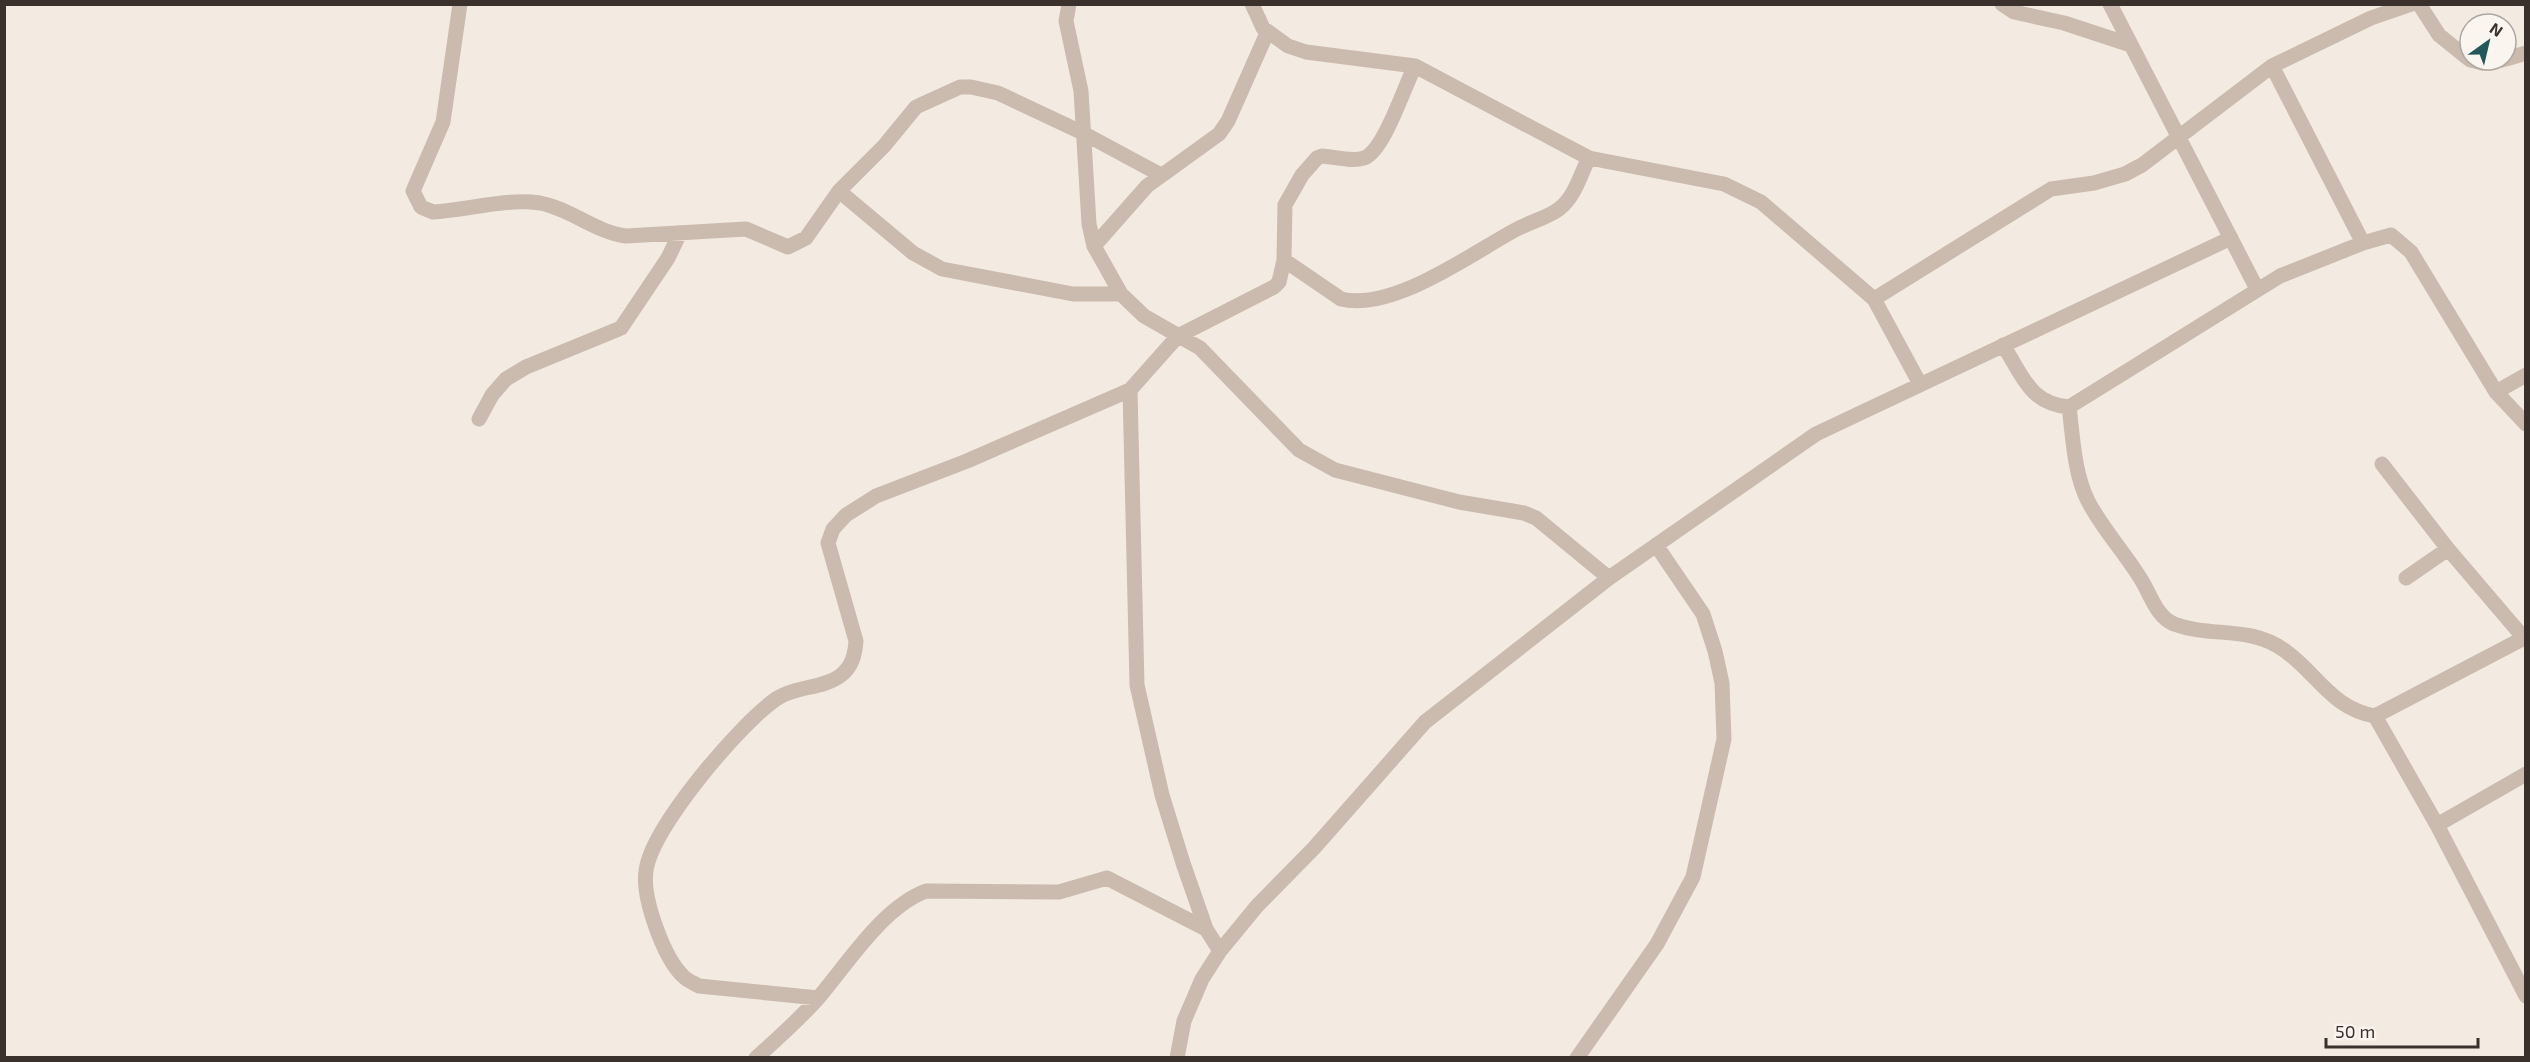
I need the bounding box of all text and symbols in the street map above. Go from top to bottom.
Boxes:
north arrow [2458,12,2518,72]
text: N [2487,18,2507,40]
scale bar [2326,1011,2478,1049]
text: 50 m [2335,1020,2375,1042]

